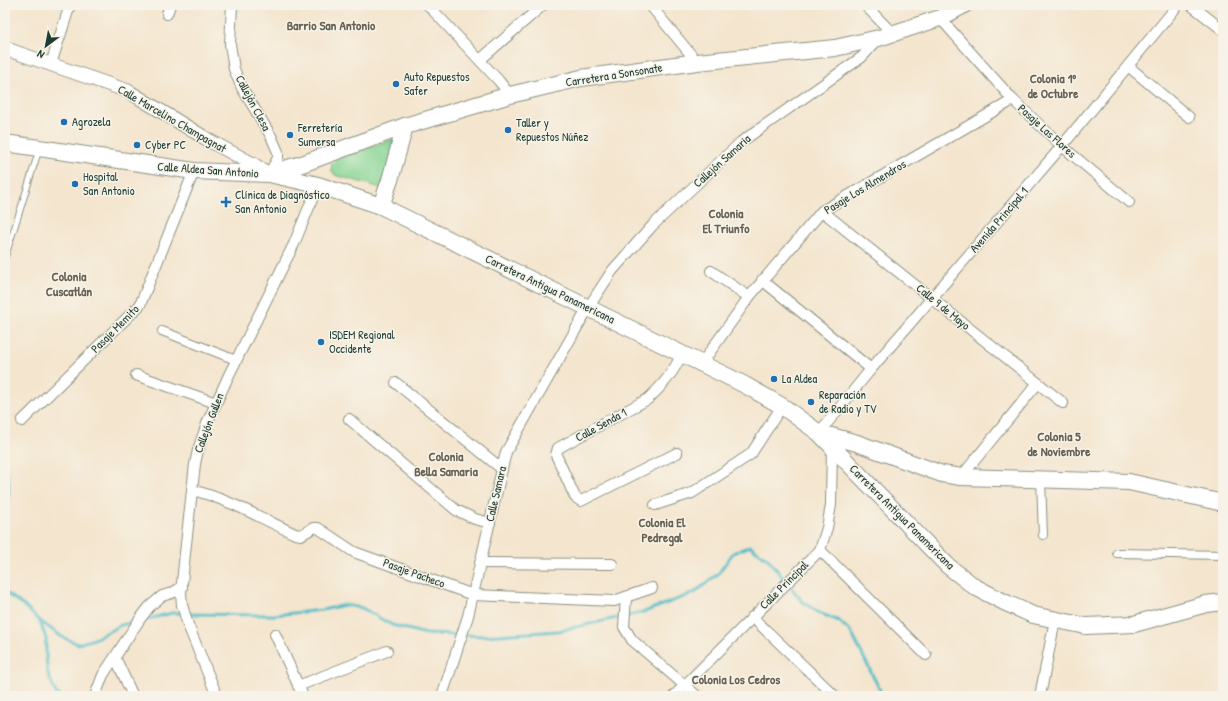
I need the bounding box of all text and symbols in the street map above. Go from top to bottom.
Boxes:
district label: Barrio San Antonio [287,16,376,34]
north arrow [26,26,66,66]
text: N [34,47,47,62]
street label: Carretera a Sonsonate [564,58,664,91]
place label: Auto Repuestos Safer [404,68,470,99]
district label: Colonia 1º de Octubre [1028,69,1079,102]
street label: Callejón Clesa [232,72,275,134]
marker: Auto Repuestos Safer [391,79,401,89]
street label: Calle Marcelino Champagnat [115,81,230,157]
street label: Pasaje Las Flores [1014,100,1081,162]
place label: Agrozela [72,113,111,130]
place label: Taller y Repuestos Núñez [516,114,588,145]
marker: Agrozela [59,117,69,127]
place label: Ferretería Sumersa [297,119,343,150]
marker: Taller y Repuestos Núñez [503,125,513,135]
marker: Ferretería Sumersa [285,130,295,140]
street label: Callejón Samaria [689,130,754,191]
place label: Cyber PC [145,136,187,153]
marker: Cyber PC [132,140,142,150]
street label: Pasaje Los Almendros [820,155,909,218]
street label: Calle Aldea San Antonio [157,157,259,182]
place label: Hospital San Antonio [83,168,135,199]
marker: Hospital San Antonio [70,179,80,189]
street label: Avenida Principal 1 [965,183,1032,256]
place label: Clínica de Diagnóstico San Antonio [235,186,330,217]
marker: Clínica de Diagnóstico San Antonio [220,196,232,208]
district label: Colonia El Triunfo [702,204,750,237]
street label: Carretera Antigua Panamericana [483,250,618,328]
district label: Colonia Cuscatlán [46,267,92,300]
street label: Calle 9 de Mayo [913,280,974,334]
street label: Pasaje Memito [87,301,143,357]
place label: ISDEM Regional Occidente [329,326,395,357]
marker: ISDEM Regional Occidente [316,337,326,347]
place label: La Aldea [782,370,817,387]
marker: La Aldea [769,374,779,384]
place label: Reparación de Radio y TV [819,386,877,417]
street label: Callejón Gullen [189,390,228,455]
marker: Reparación de Radio y TV [806,397,816,407]
street label: Calle Senda 1 [572,404,629,446]
district label: Colonia 5 de Noviembre [1027,427,1091,460]
district label: Colonia Bella Samaria [414,447,479,480]
street label: Carretera Antigua Panamericana [846,460,959,573]
street label: Calle Samara [481,464,510,523]
district label: Colonia El Pedregal [638,513,686,547]
street label: Pasaje Pacheco [381,553,448,592]
street label: Calle Principal [755,556,812,613]
district label: Colonia Los Cedros [692,670,780,688]

